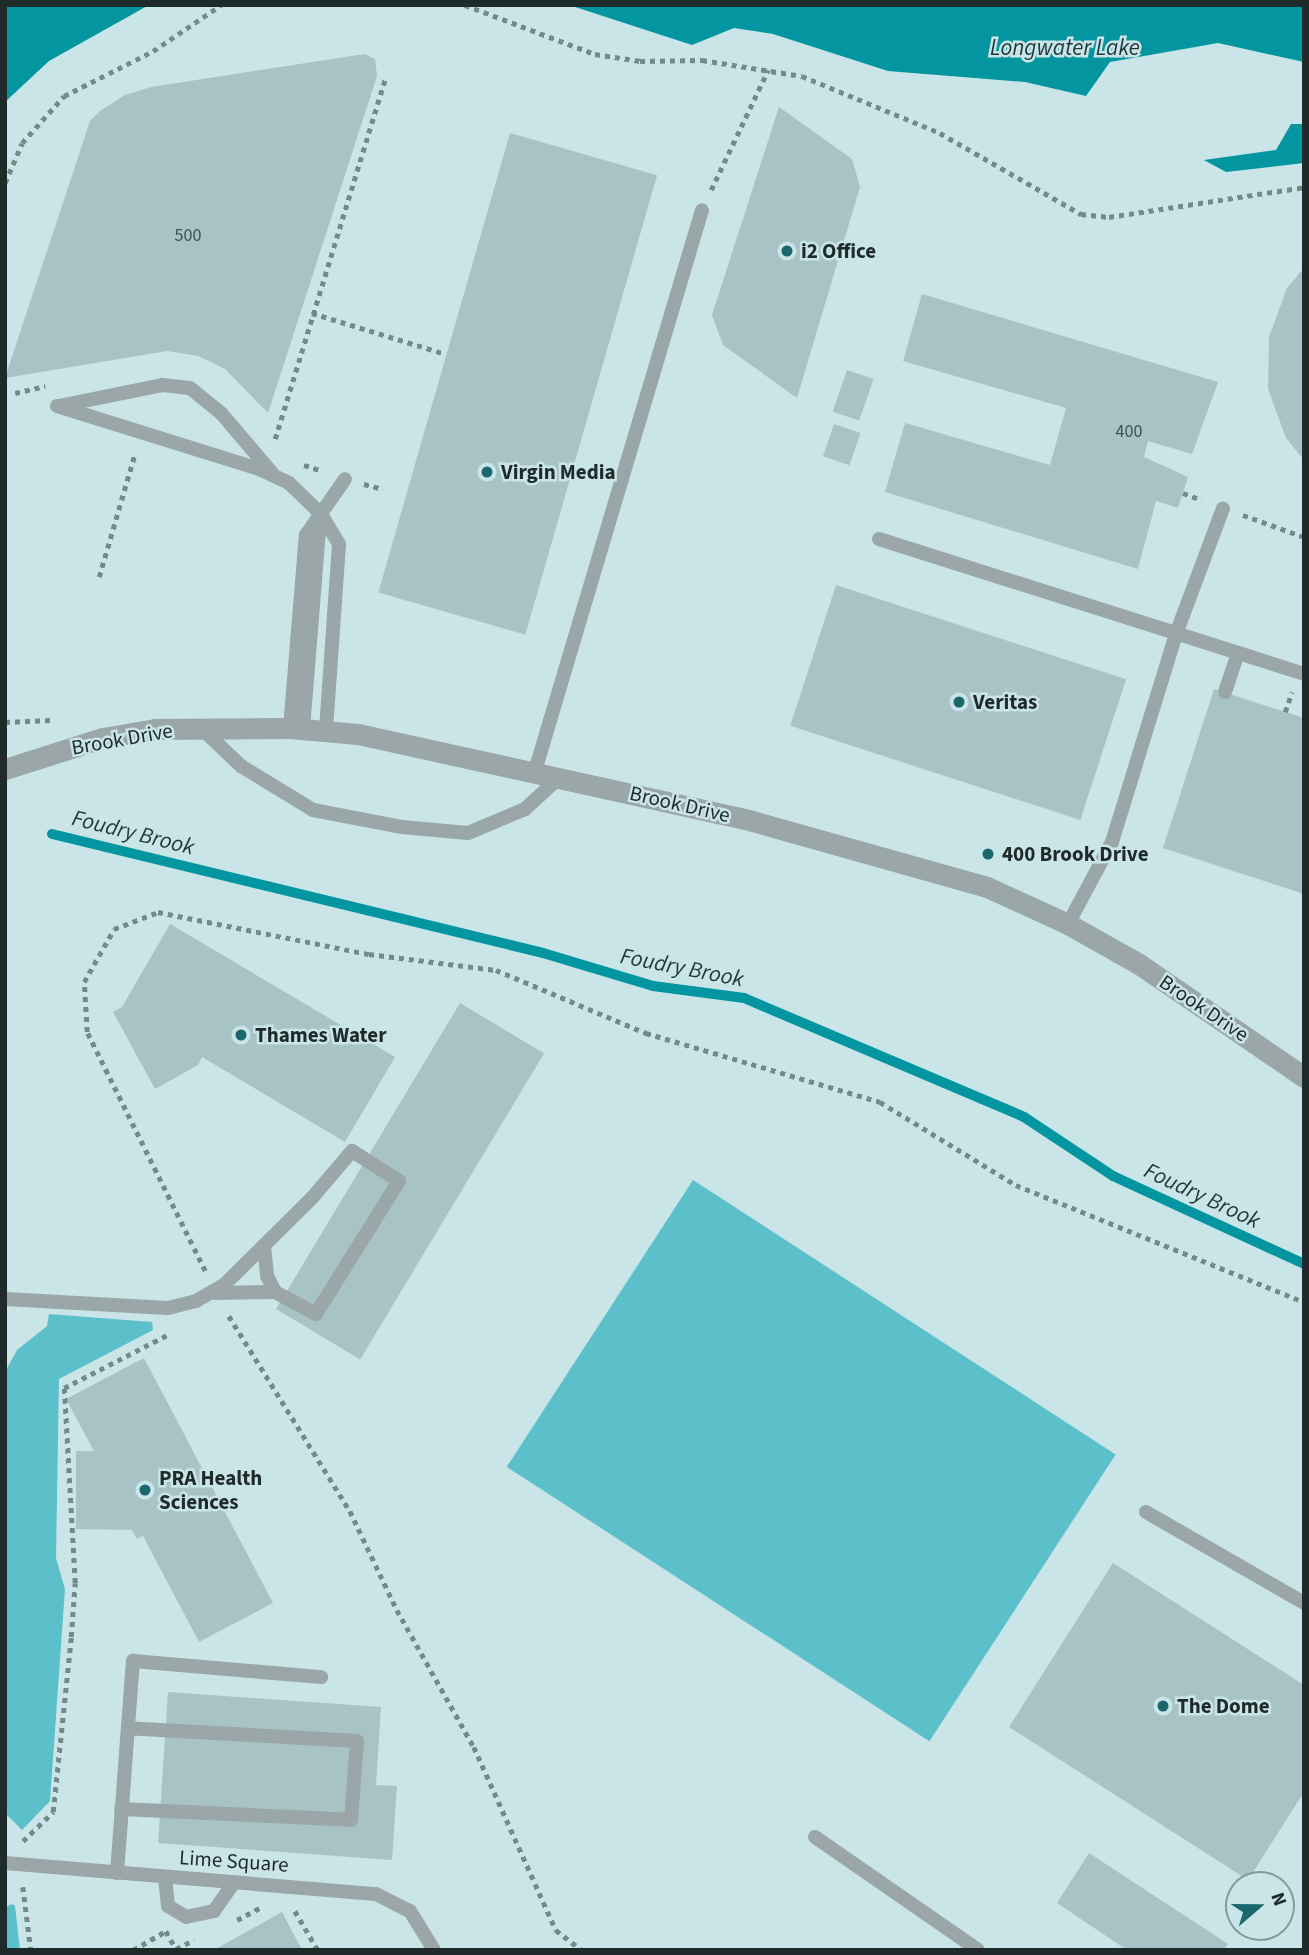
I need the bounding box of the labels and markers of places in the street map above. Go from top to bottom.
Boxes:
place label: i2 Office [801,238,876,264]
marker: i2 Office [779,243,795,259]
place label: Virgin Media [501,459,616,485]
marker: Virgin Media [479,464,495,480]
place label: Veritas [973,689,1037,715]
marker: Veritas [951,694,967,710]
place label: 400 Brook Drive [1002,841,1149,867]
marker: 400 Brook Drive [980,846,996,862]
place label: Thames Water [255,1022,387,1048]
marker: Thames Water [233,1027,249,1043]
place label: PRA Health Sciences [159,1465,262,1515]
marker: PRA Health Sciences [137,1482,153,1498]
place label: The Dome [1177,1693,1270,1719]
marker: The Dome [1155,1698,1171,1714]

